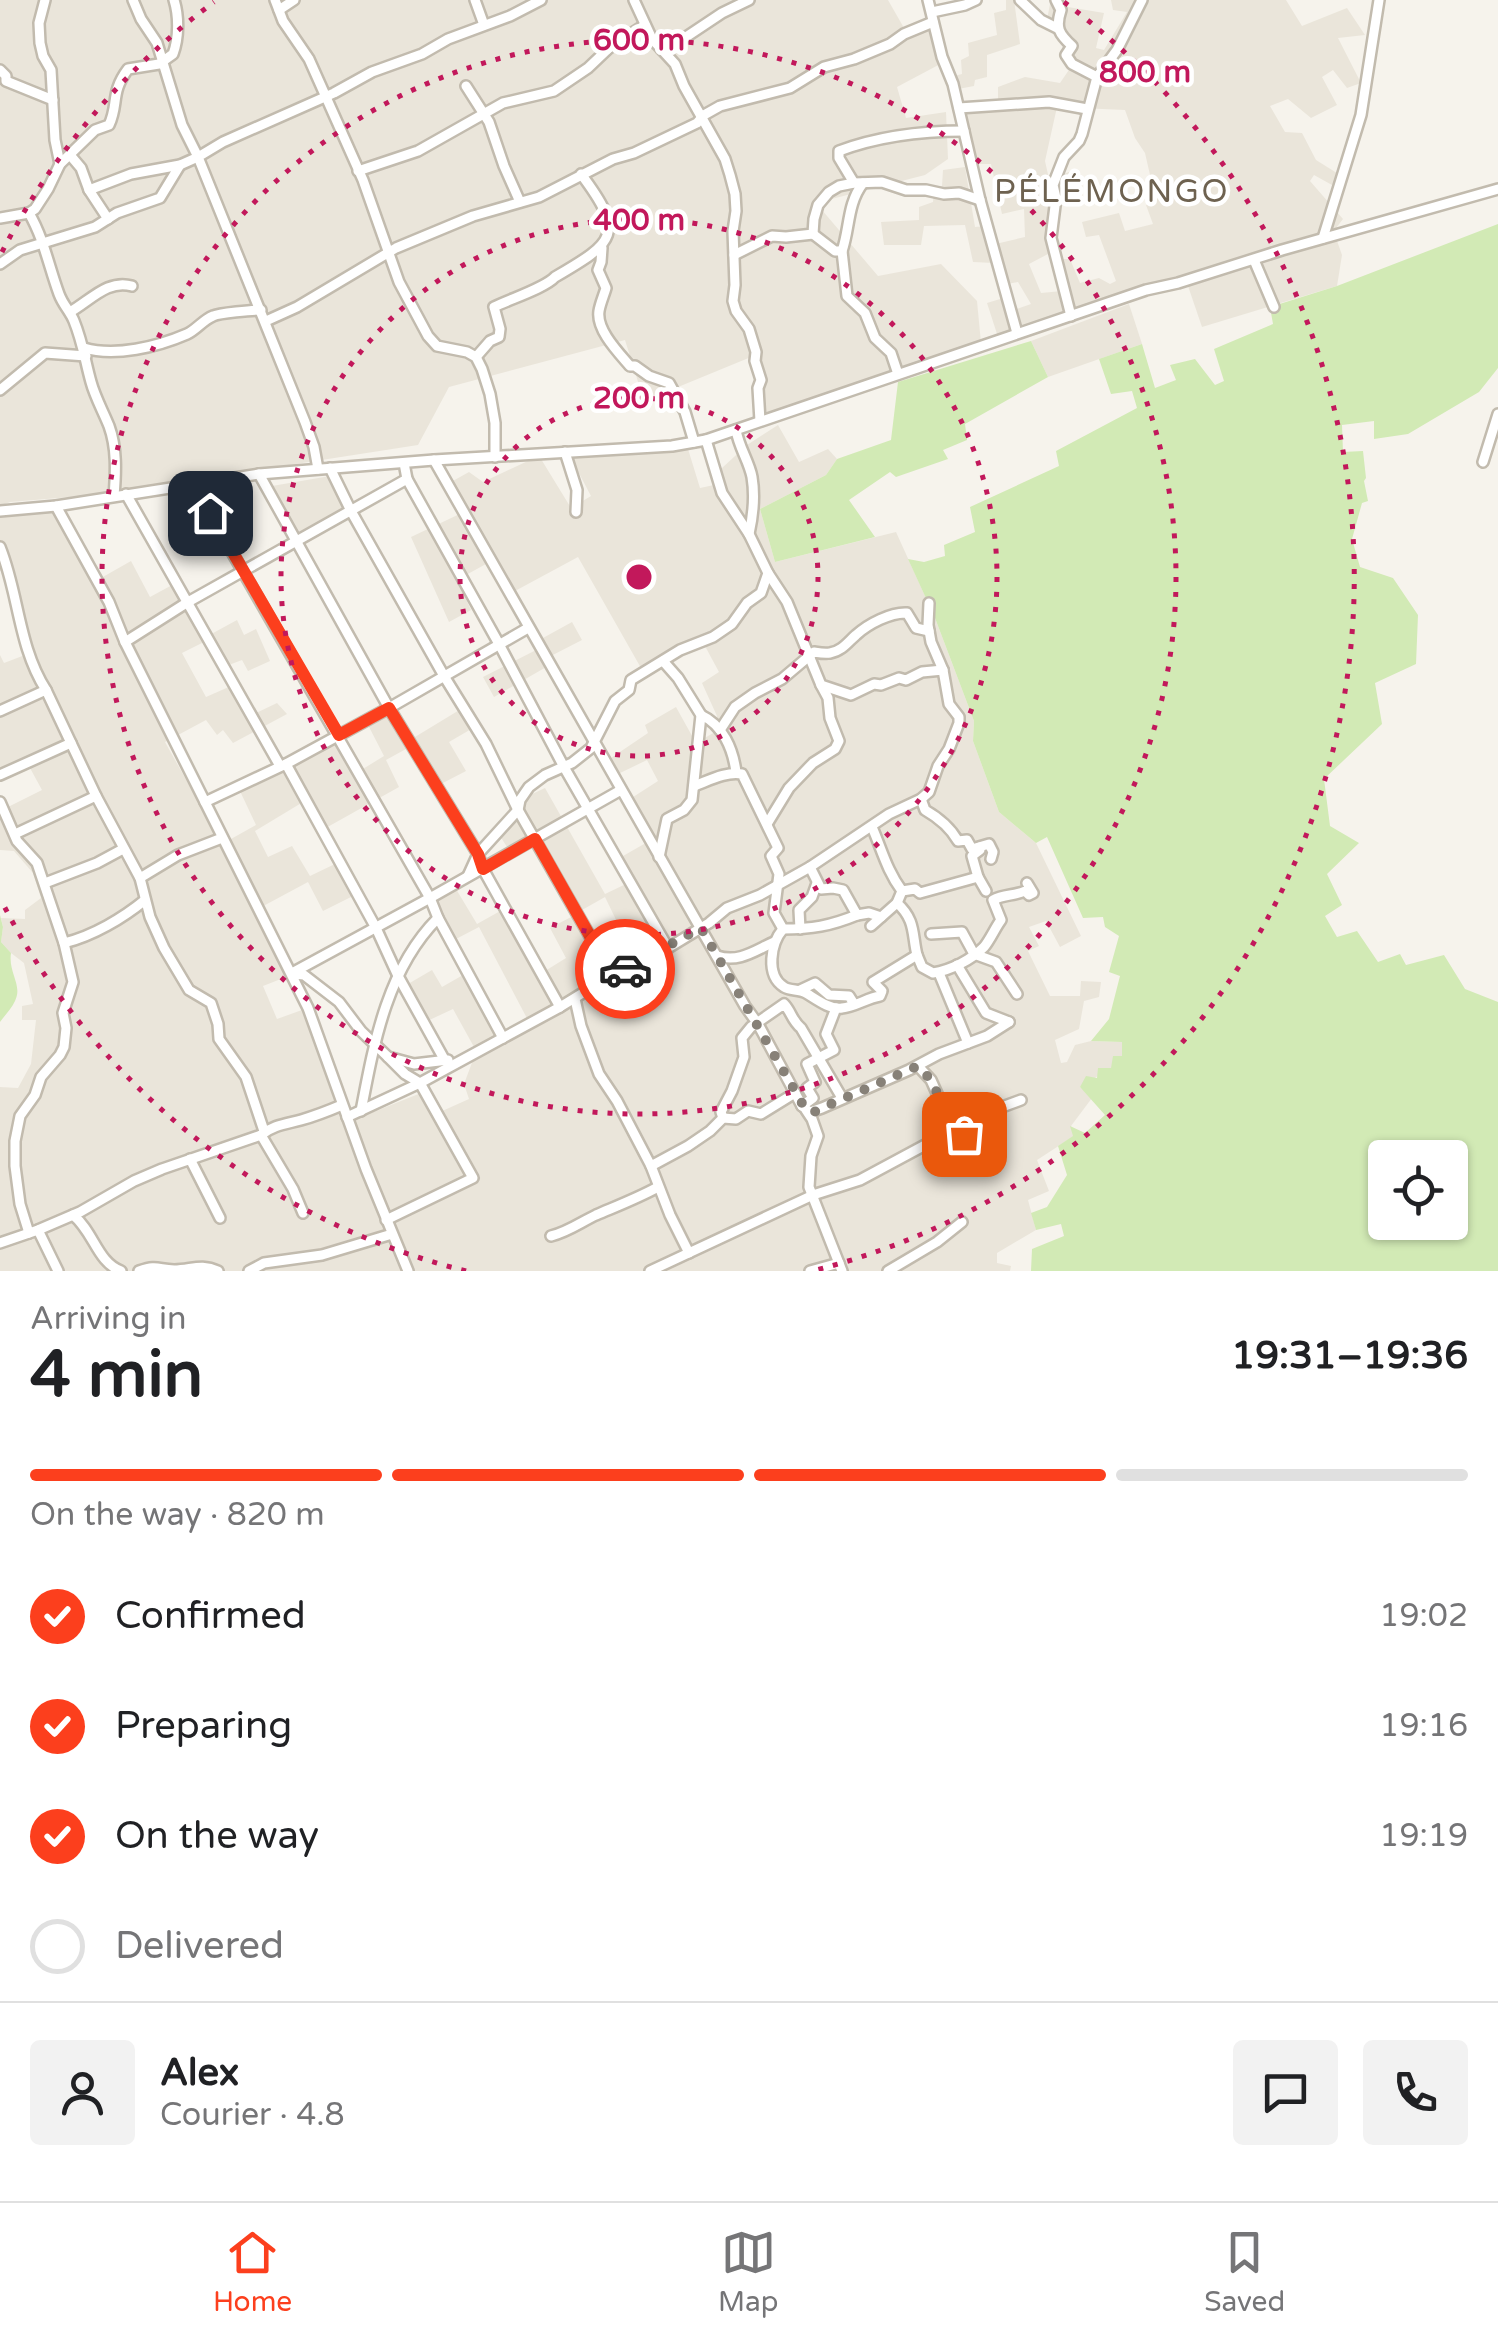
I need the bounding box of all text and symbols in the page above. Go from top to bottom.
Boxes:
text: 600 m [593,22,685,59]
text: 800 m [1099,54,1191,91]
district label: PÉLÉMONGO [994,173,1230,211]
text: 400 m [593,202,685,239]
text: 200 m [593,380,685,417]
pin [168,471,253,556]
icon: home [183,486,238,541]
centre of rings [621,559,657,595]
courier [575,919,675,1019]
icon: car [598,942,653,997]
pin [922,1092,1007,1177]
icon: bag [937,1107,992,1162]
map controls [1368,1140,1468,1240]
button: locate [1368,1140,1468,1240]
text: Arriving in [30,1300,187,1338]
text: 19:31–19:36 [1231,1333,1468,1379]
text: 4 min [30,1336,203,1415]
text: On the way · 820 m [30,1496,325,1534]
icon: check [30,1589,85,1644]
text: Confirmed [115,1593,306,1639]
text: 19:02 [1379,1597,1468,1635]
icon: check [30,1699,85,1754]
text: Preparing [115,1703,292,1749]
text: 19:16 [1379,1707,1468,1745]
icon: check [30,1809,85,1864]
text: On the way [115,1813,319,1859]
text: 19:19 [1379,1817,1468,1855]
text: Delivered [115,1923,284,1969]
button: person [30,2040,135,2145]
button: chat [1233,2040,1338,2145]
button: phone [1363,2040,1468,2145]
text: Alex [160,2050,239,2096]
text: Courier · 4.8 [160,2096,345,2134]
tab: Home [213,2225,292,2319]
tab: Map [718,2225,778,2319]
tab: Saved [1204,2225,1285,2319]

